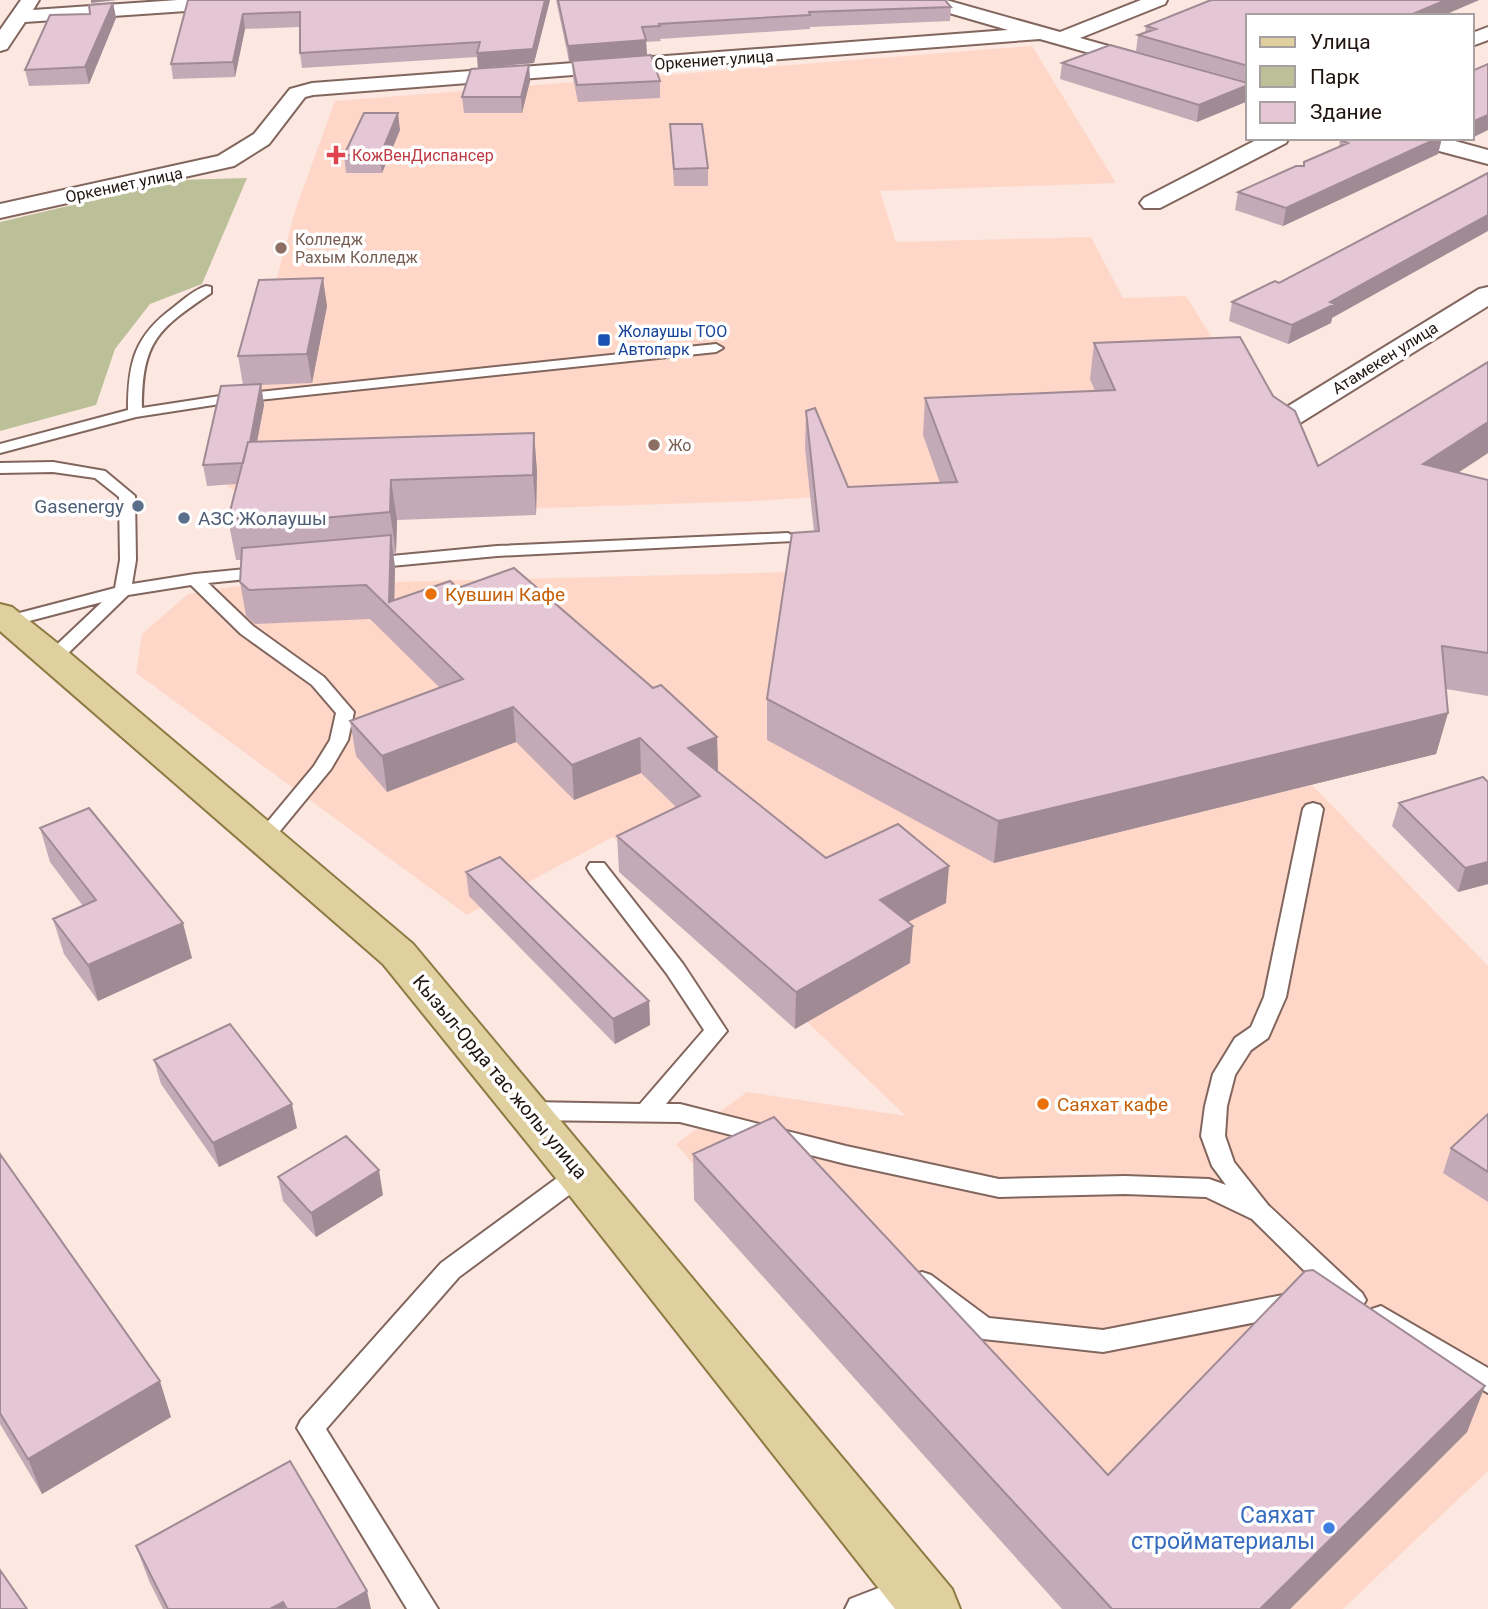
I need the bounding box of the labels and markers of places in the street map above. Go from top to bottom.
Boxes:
marker: КожВенДиспансер [326,145,346,165]
place label: КожВенДиспансер [352,146,494,165]
place label: Колледж Рахым Колледж [295,230,419,267]
marker: Колледж Рахым Колледж [273,240,289,256]
place label: Жолаушы ТОО Автопарк [618,322,727,359]
marker: Жолаушы ТОО Автопарк [596,332,612,348]
place label: Жо [668,436,691,455]
marker: Жо [646,437,662,453]
place label: Gasenergy [34,495,124,518]
marker: Gasenergy [130,498,146,514]
place label: АЗС Жолаушы [198,507,327,530]
marker: АЗС Жолаушы [176,510,192,526]
place label: Кувшин Кафе [445,583,565,606]
marker: Кувшин Кафе [423,586,439,602]
place label: Саяхат кафе [1057,1093,1168,1116]
marker: Саяхат кафе [1035,1096,1051,1112]
place label: Саяхат стройматериалы [1131,1502,1315,1555]
marker: Саяхат стройматериалы [1321,1520,1337,1536]

